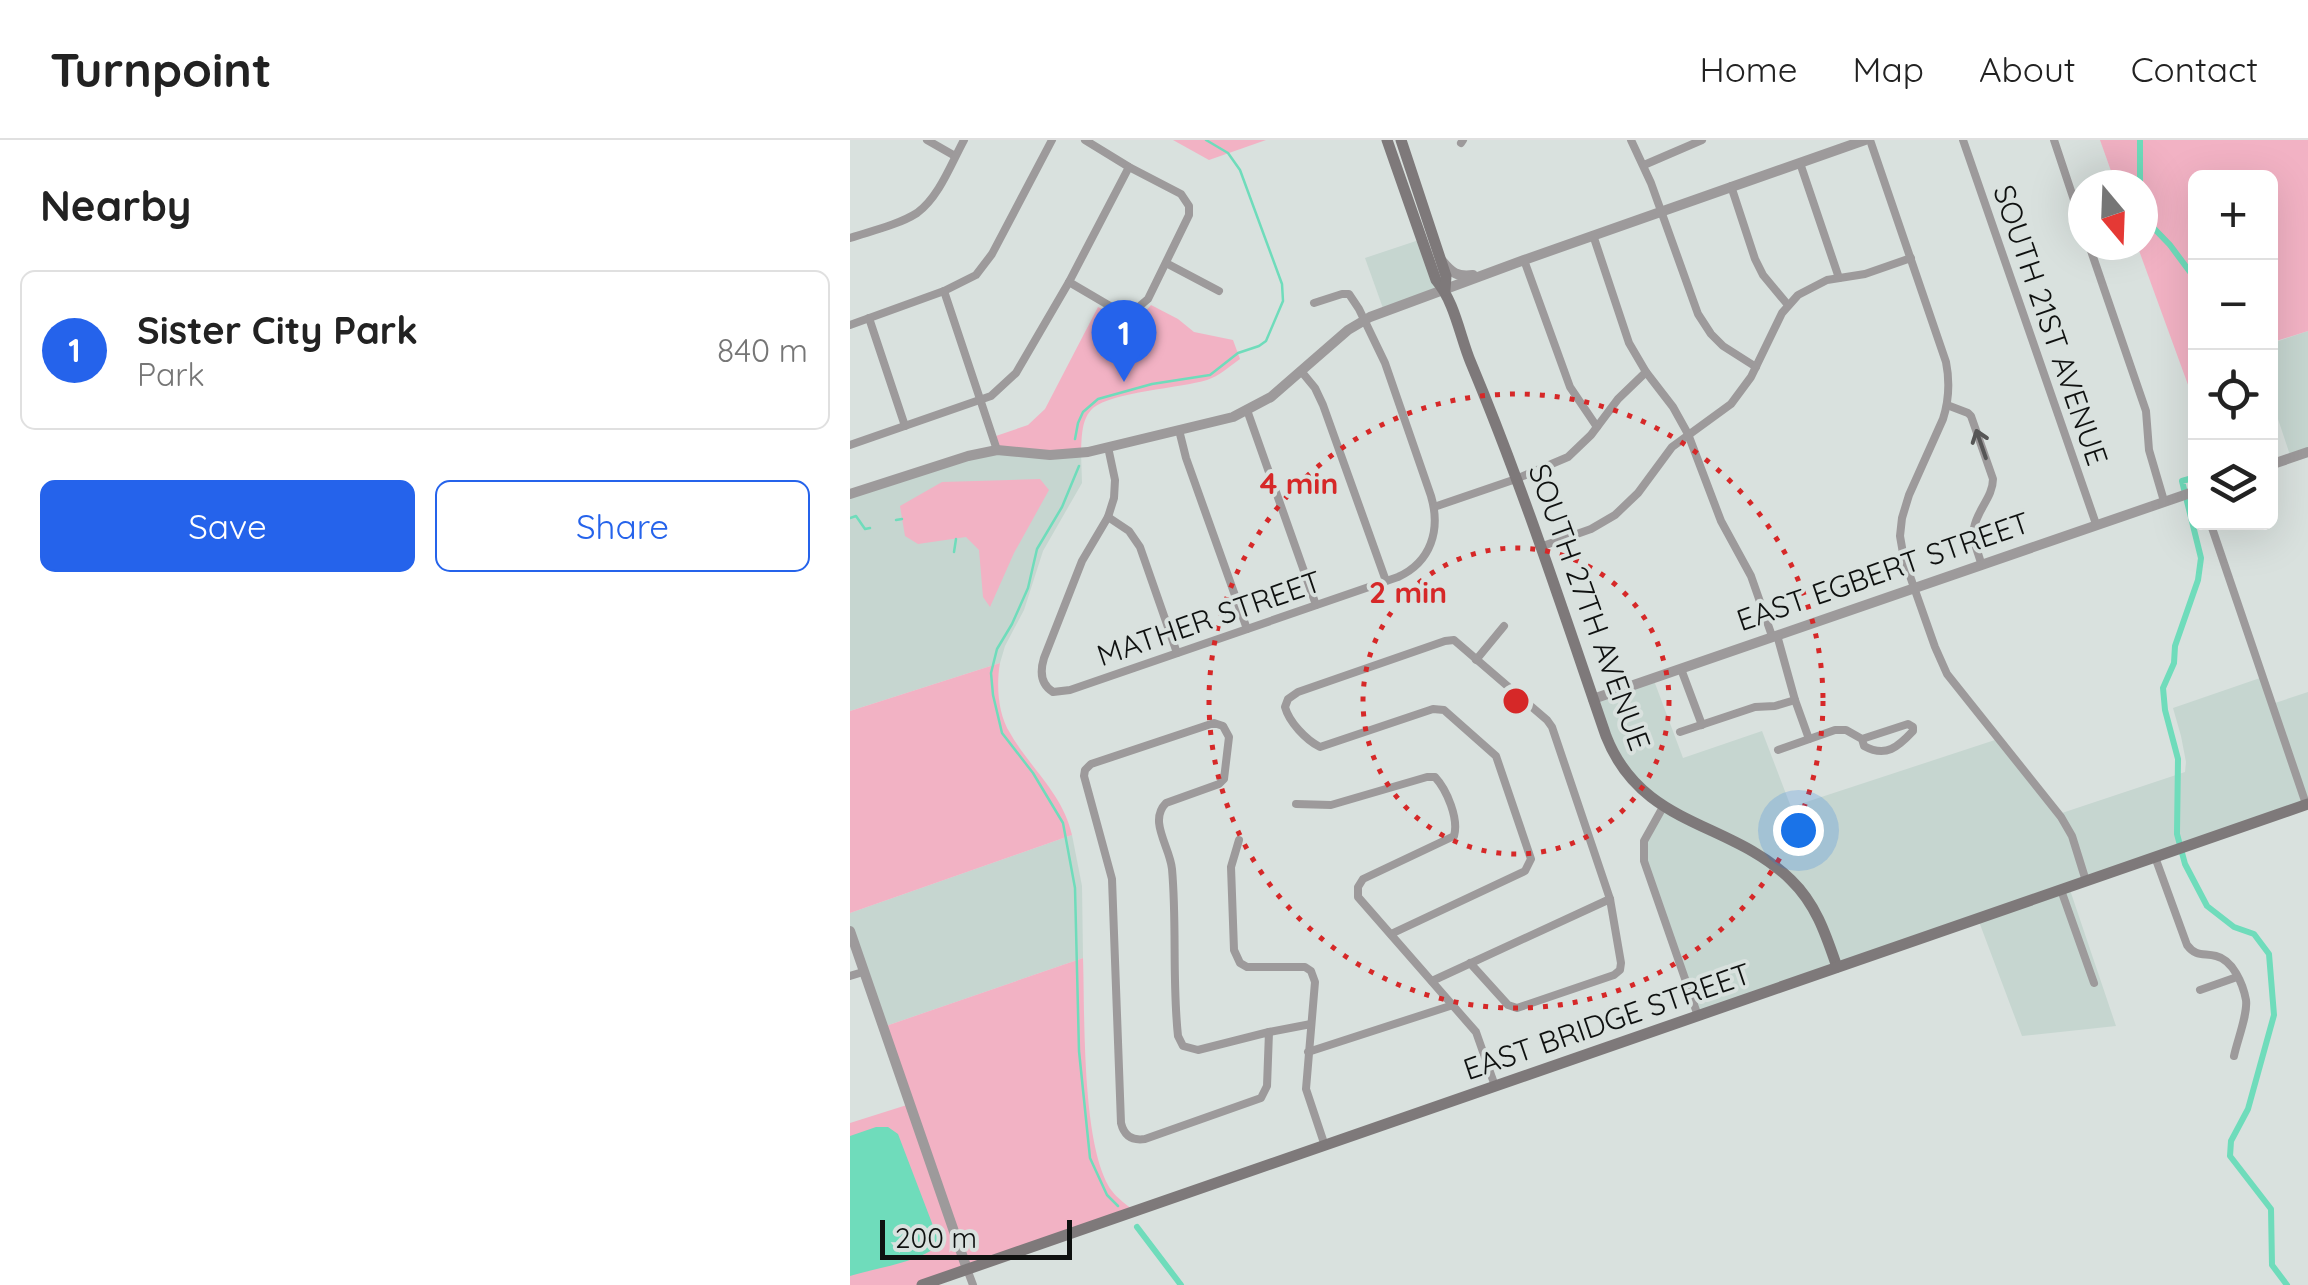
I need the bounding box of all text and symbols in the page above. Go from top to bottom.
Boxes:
text: Turnpoint [50,39,272,99]
text: Home [1700,47,1798,91]
text: Map [1853,47,1924,91]
text: About [1979,47,2076,91]
text: Contact [2131,47,2258,91]
north arrow [2068,170,2158,260]
map controls [2188,170,2278,530]
button: + [2188,170,2278,260]
text: Nearby [40,179,191,232]
street label: SOUTH 21ST AVENUE [1985,180,2117,470]
button: − [2188,260,2278,350]
pin: 1 [1092,300,1156,382]
text: Sister City Park [137,306,418,354]
text: 1 [68,330,81,370]
text: 840 m [717,330,808,370]
button: locate [2188,350,2278,440]
text: Park [137,354,205,394]
one-way arrow [1971,430,1989,461]
button: layers [2188,440,2278,530]
street label: SOUTH 27TH AVENUE [1520,458,1660,756]
text: 4 min [1260,464,1338,502]
button: Save [40,480,415,572]
button: Share [435,480,810,572]
street label: EAST EGBERT STREET [1732,503,2034,639]
street label: MATHER STREET [1092,562,1326,674]
text: 2 min [1369,573,1447,611]
centre of rings [1498,683,1534,719]
your location [1773,805,1824,856]
street label: EAST BRIDGE STREET [1458,954,1756,1088]
scale bar [880,1215,1072,1260]
text: 200 m [895,1220,977,1255]

